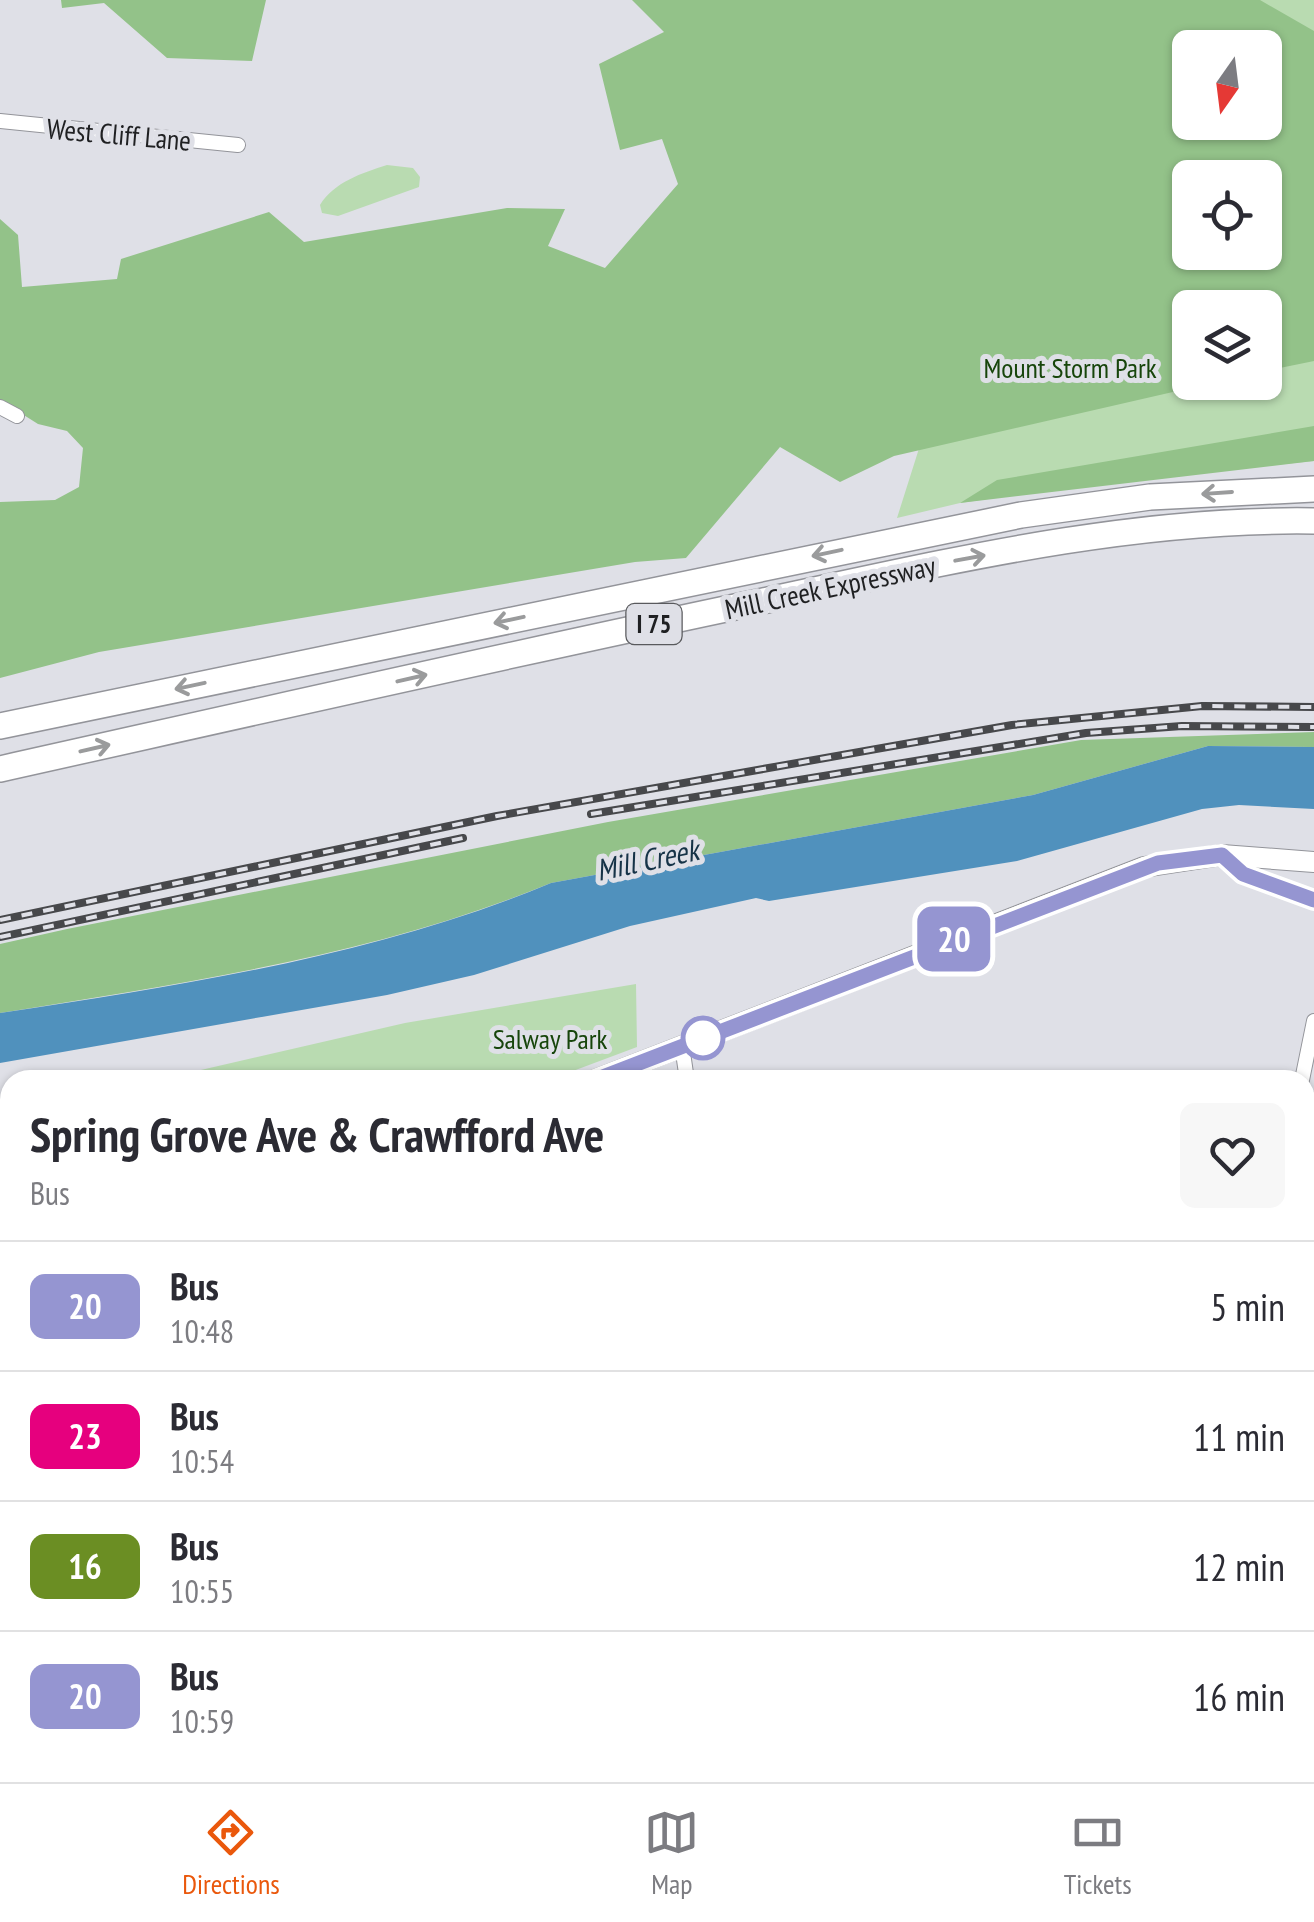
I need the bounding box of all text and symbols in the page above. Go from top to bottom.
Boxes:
north arrow [1172,30,1282,140]
map controls [1172,30,1282,400]
street label: West Cliff Lane [45,109,193,159]
button: locate [1172,160,1282,270]
button: layers [1172,290,1282,400]
park label: Mount Storm Park [983,349,1157,386]
one-way arrow [1201,484,1233,503]
one-way arrow [812,545,844,564]
street label: Mill Creek Expressway [721,547,939,627]
one-way arrow [953,548,985,567]
road number: I 75 [626,604,682,644]
one-way arrow [493,611,525,630]
one-way arrow [396,667,428,686]
one-way arrow [175,678,207,696]
one-way arrow [78,738,110,756]
water label: Mill Creek [592,828,705,889]
line badge: 20 [909,906,999,972]
text: 20 [937,916,971,962]
unlabelled marker [682,1017,724,1059]
park label: Salway Park [493,1020,607,1057]
text: Spring Grove Ave & Crawfford Ave [30,1103,604,1165]
button: heart [1180,1103,1285,1208]
text: Bus [30,1172,70,1214]
text: Bus [170,1261,219,1310]
text: 5 min [1210,1282,1285,1331]
text: 20 [68,1283,102,1329]
text: 10:48 [170,1310,234,1352]
text: Bus [170,1391,219,1440]
text: 11 min [1193,1412,1285,1461]
text: 23 [68,1413,102,1459]
text: 10:54 [170,1440,234,1482]
text: Bus [170,1521,219,1570]
text: 12 min [1193,1542,1285,1591]
text: 16 [68,1543,102,1589]
text: 10:55 [170,1570,234,1612]
text: Bus [170,1651,219,1700]
text: 16 min [1193,1672,1285,1721]
text: 20 [68,1673,102,1719]
text: 10:59 [170,1700,234,1742]
tab: Directions [182,1805,280,1902]
tab: Map [644,1805,699,1902]
tab: Tickets [1064,1805,1132,1902]

